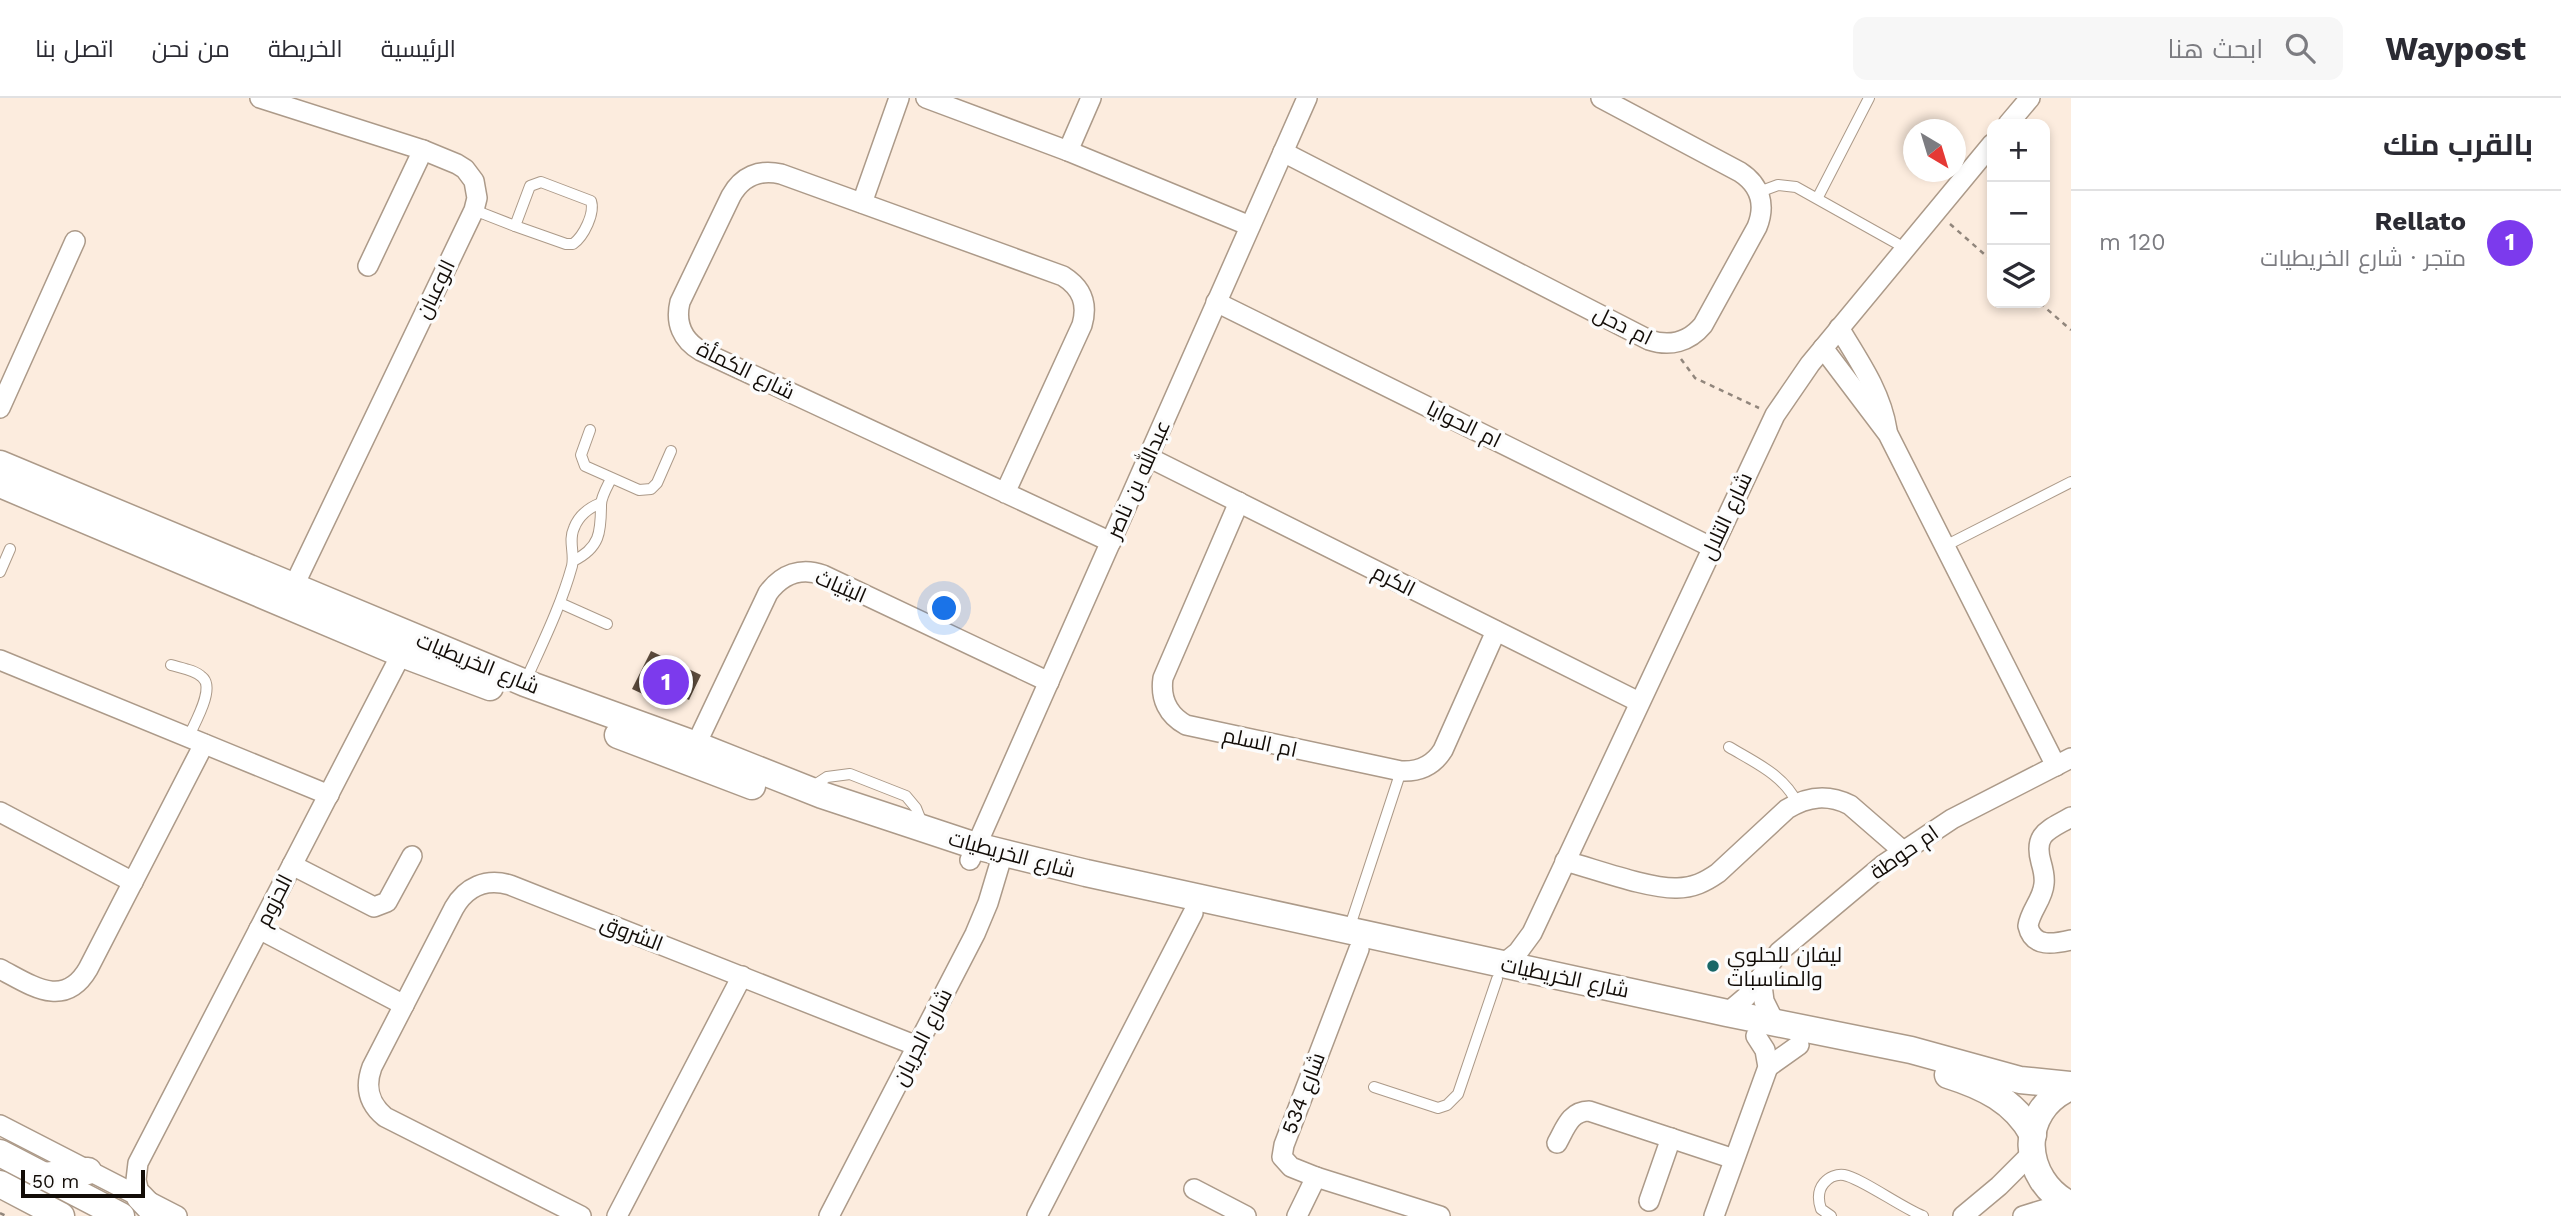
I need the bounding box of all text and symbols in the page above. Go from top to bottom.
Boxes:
search box [1853,17,2343,80]
icon: search [2281,29,2319,67]
text: Waypost [2385,29,2526,68]
text: ابحث هنا [2168,34,2263,64]
text: اتصل بنا [35,35,114,63]
text: من نحن [152,35,230,63]
text: الخريطة [268,35,343,63]
text: الرئيسية [381,35,456,63]
north arrow [1903,119,1966,182]
map controls [1987,119,2050,308]
button: + [1987,119,2050,182]
text: بالقرب منك [2383,127,2533,162]
button: − [1987,182,2050,245]
text: Rellato [2375,206,2466,236]
text: 120 m [2099,229,2165,256]
text: 1 [2505,229,2515,256]
button: layers [1987,245,2050,308]
text: متجر · شارع الخريطيات [2260,245,2466,272]
street label: الوعبان [410,255,461,323]
street label: ام دحل [1589,300,1657,352]
street label: شارع الكمأة [692,336,799,406]
street label: ام الحوايا [1422,395,1505,454]
street label: عبدالله بن ناصر [1099,416,1176,543]
street label: شارع التلال [1695,468,1759,565]
street label: الكرم [1368,559,1420,603]
street label: اليثياث [812,564,870,608]
your location [927,591,961,625]
street label: شارع الخريطيات [412,627,543,701]
pin: 1 [643,656,689,708]
street label: ام السلم [1220,722,1300,764]
street label: ام حوطة [1865,820,1944,886]
street label: شارع الخريطيات [945,825,1078,885]
street label: الحزوم [250,870,299,931]
street label: الشروق [597,910,667,957]
place label: ليفان للحلوي والمناسبات [1727,942,1842,991]
street label: شارع الخريطيات [1498,951,1631,1005]
marker: ليفان للحلوي والمناسبات [1705,958,1721,974]
street label: شارع الجريان [887,984,959,1091]
street label: شارع 534 [1276,1049,1332,1138]
scale bar [21,1167,145,1199]
text: 50 m [32,1170,79,1193]

